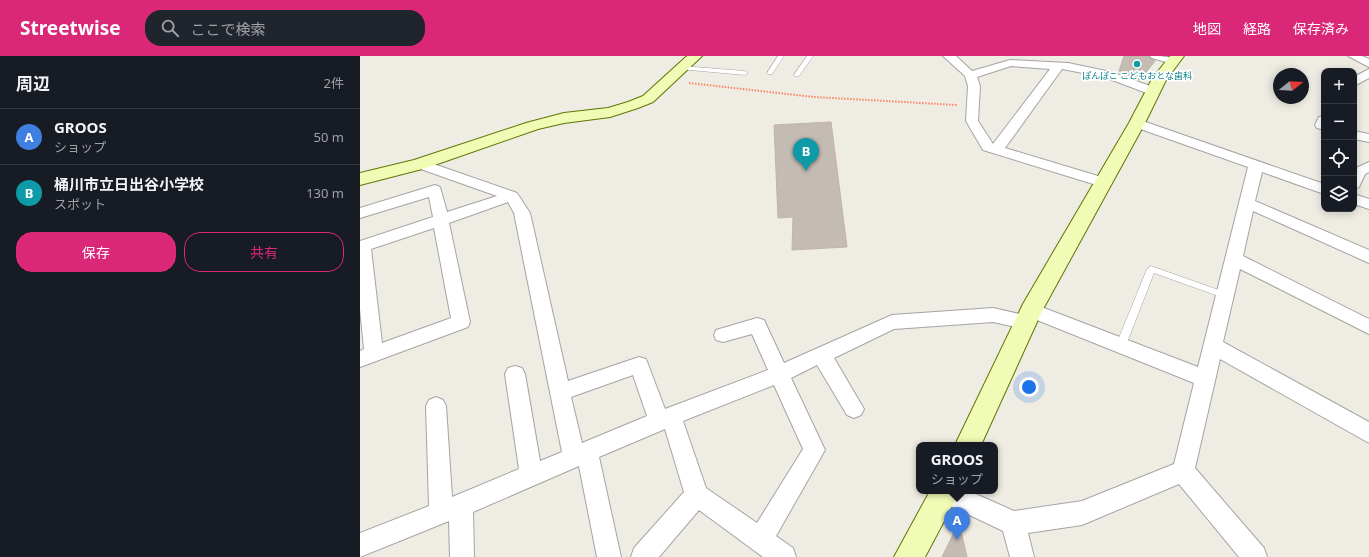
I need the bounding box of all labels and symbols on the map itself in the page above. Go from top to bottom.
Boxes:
marker: ぽんぽこ こどもおとな歯科 [1132,59,1142,69]
north arrow [1273,68,1309,104]
place label: ぽんぽこ こどもおとな歯科 [1082,69,1192,82]
pin: B [793,138,819,171]
your location [1019,377,1039,397]
pin: A [944,507,970,540]

